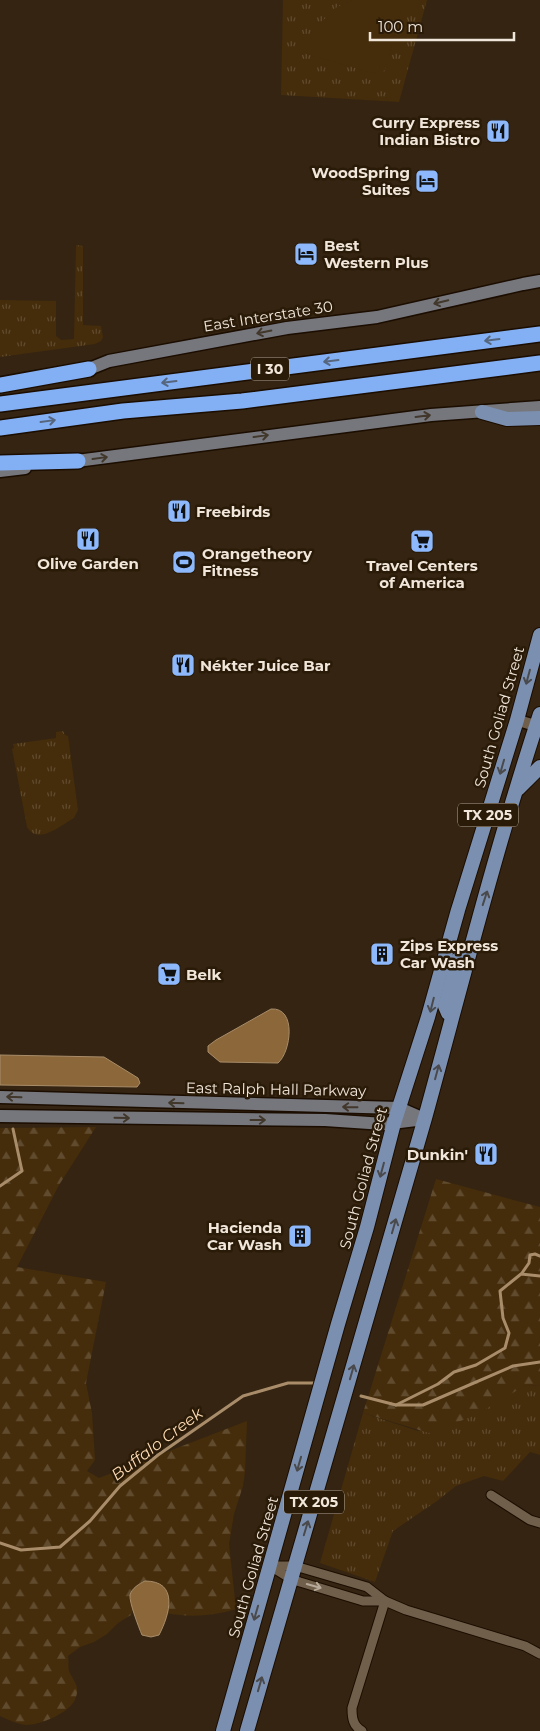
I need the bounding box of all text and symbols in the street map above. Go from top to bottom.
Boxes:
scale bar [370,10,514,42]
text: 100 m [378,17,423,36]
place label: Curry Express Indian Bistro [372,113,480,149]
restaurant icon: Curry Express Indian Bistro [485,118,511,144]
place label: WoodSpring Suites [312,163,410,199]
hotel icon: WoodSpring Suites [414,168,440,194]
place label: Best Western Plus [324,236,429,272]
hotel icon: Best Western Plus [293,241,319,267]
street label: East Interstate 30 [202,296,334,336]
one-way arrow [434,298,450,308]
one-way arrow [256,327,272,337]
one-way arrow [484,335,500,345]
one-way arrow [323,356,339,366]
road number: I 30 [251,358,289,380]
one-way arrow [162,377,178,387]
one-way arrow [414,411,430,421]
one-way arrow [40,416,56,426]
one-way arrow [253,431,269,441]
one-way arrow [92,453,108,463]
restaurant icon: Freebirds [166,498,192,524]
place label: Freebirds [196,502,270,521]
restaurant icon: Olive Garden [75,526,101,552]
supermarket icon: Travel Centers of America [409,528,435,554]
place label: Orangetheory Fitness [202,544,313,580]
sports icon: Orangetheory Fitness [171,549,197,575]
place label: Olive Garden [37,554,139,573]
place label: Travel Centers of America [366,556,478,592]
street label: South Goliad Street [470,644,528,790]
restaurant icon: Nékter Juice Bar [170,652,196,678]
place label: Nékter Juice Bar [200,656,331,675]
one-way arrow [523,669,533,685]
one-way arrow [497,758,507,774]
road number: TX 205 [458,804,518,826]
one-way arrow [480,891,490,907]
place label: Zips Express Car Wash [400,936,498,972]
building icon: Zips Express Car Wash [369,941,395,967]
supermarket icon: Belk [156,961,182,987]
place label: Belk [186,965,221,984]
one-way arrow [426,996,436,1012]
one-way arrow [433,1064,442,1080]
street label: East Ralph Hall Parkway [186,1078,367,1100]
one-way arrow [6,1093,22,1102]
one-way arrow [168,1098,184,1107]
one-way arrow [343,1102,359,1111]
street label: South Goliad Street [335,1105,391,1251]
one-way arrow [113,1113,129,1123]
one-way arrow [249,1115,265,1125]
restaurant icon: Dunkin' [473,1141,499,1167]
place label: Dunkin' [407,1145,468,1164]
one-way arrow [377,1162,386,1178]
place label: Hacienda Car Wash [207,1218,282,1254]
one-way arrow [389,1218,399,1234]
building icon: Hacienda Car Wash [287,1223,313,1249]
one-way arrow [347,1365,357,1381]
water label: Buffalo Creek [108,1403,208,1485]
one-way arrow [293,1456,303,1472]
road number: TX 205 [284,1490,344,1514]
street label: South Goliad Street [224,1494,282,1640]
one-way arrow [302,1521,312,1537]
one-way arrow [306,1582,322,1592]
one-way arrow [251,1605,261,1621]
one-way arrow [256,1677,266,1693]

